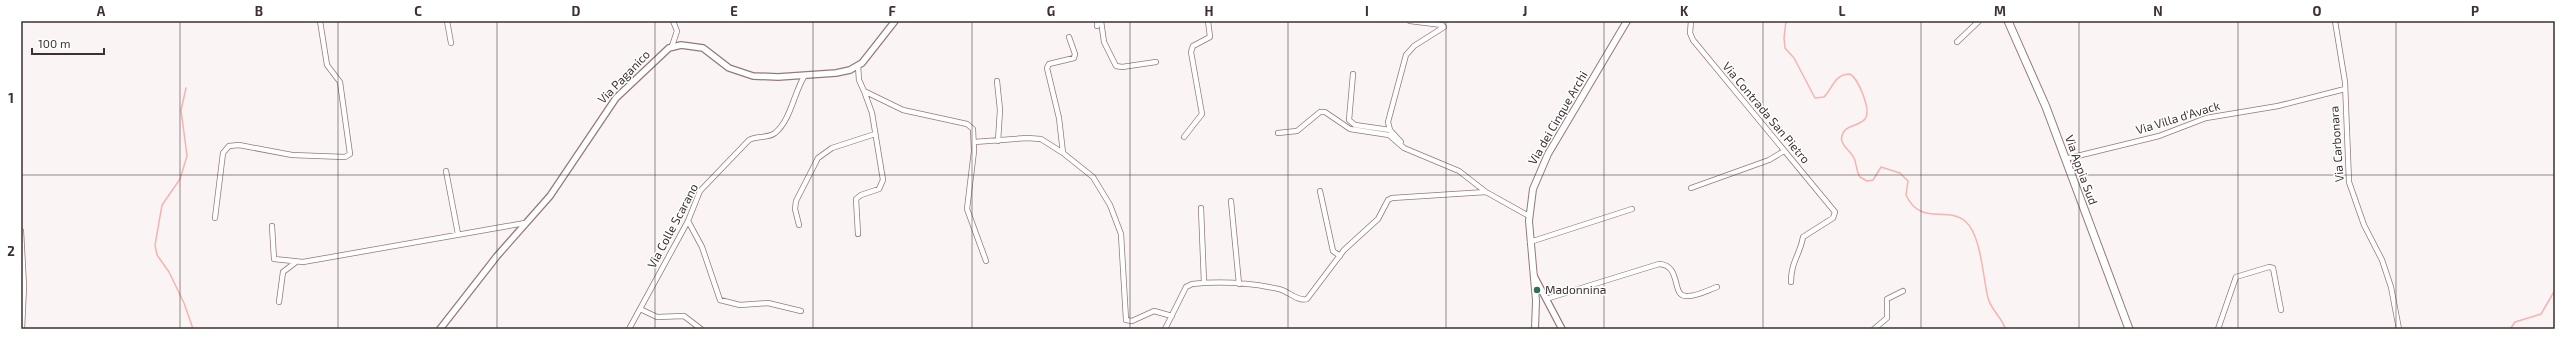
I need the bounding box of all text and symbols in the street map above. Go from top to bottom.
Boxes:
text: A [97,3,106,19]
text: B [255,3,263,19]
text: C [414,3,422,19]
text: D [572,3,581,19]
text: E [730,3,738,19]
text: F [888,3,896,19]
text: G [1047,3,1055,19]
text: H [1205,3,1214,19]
text: I [1365,3,1369,19]
text: J [1523,3,1527,19]
text: K [1680,3,1689,19]
text: L [1839,3,1846,19]
text: M [1994,3,2006,19]
text: N [2153,3,2163,19]
text: O [2313,3,2322,19]
text: P [2471,3,2479,19]
scale bar [32,30,104,56]
text: 100 m [38,36,70,50]
street label: Via Paganico [594,47,652,106]
street label: Via Contrada San Pietro [1720,59,1813,166]
street label: Via dei Cinque Archi [1525,68,1590,167]
text: 1 [8,90,14,106]
street label: Via Villa d'Avack [2134,98,2221,136]
street label: Via Carbonara [2326,105,2346,183]
street label: Via Appia Sud [2063,133,2101,207]
street label: Via Colle Scarano [644,181,700,270]
text: 2 [7,243,15,259]
place label: Madonnina [1545,282,1606,296]
marker: Madonnina [1532,285,1542,295]

